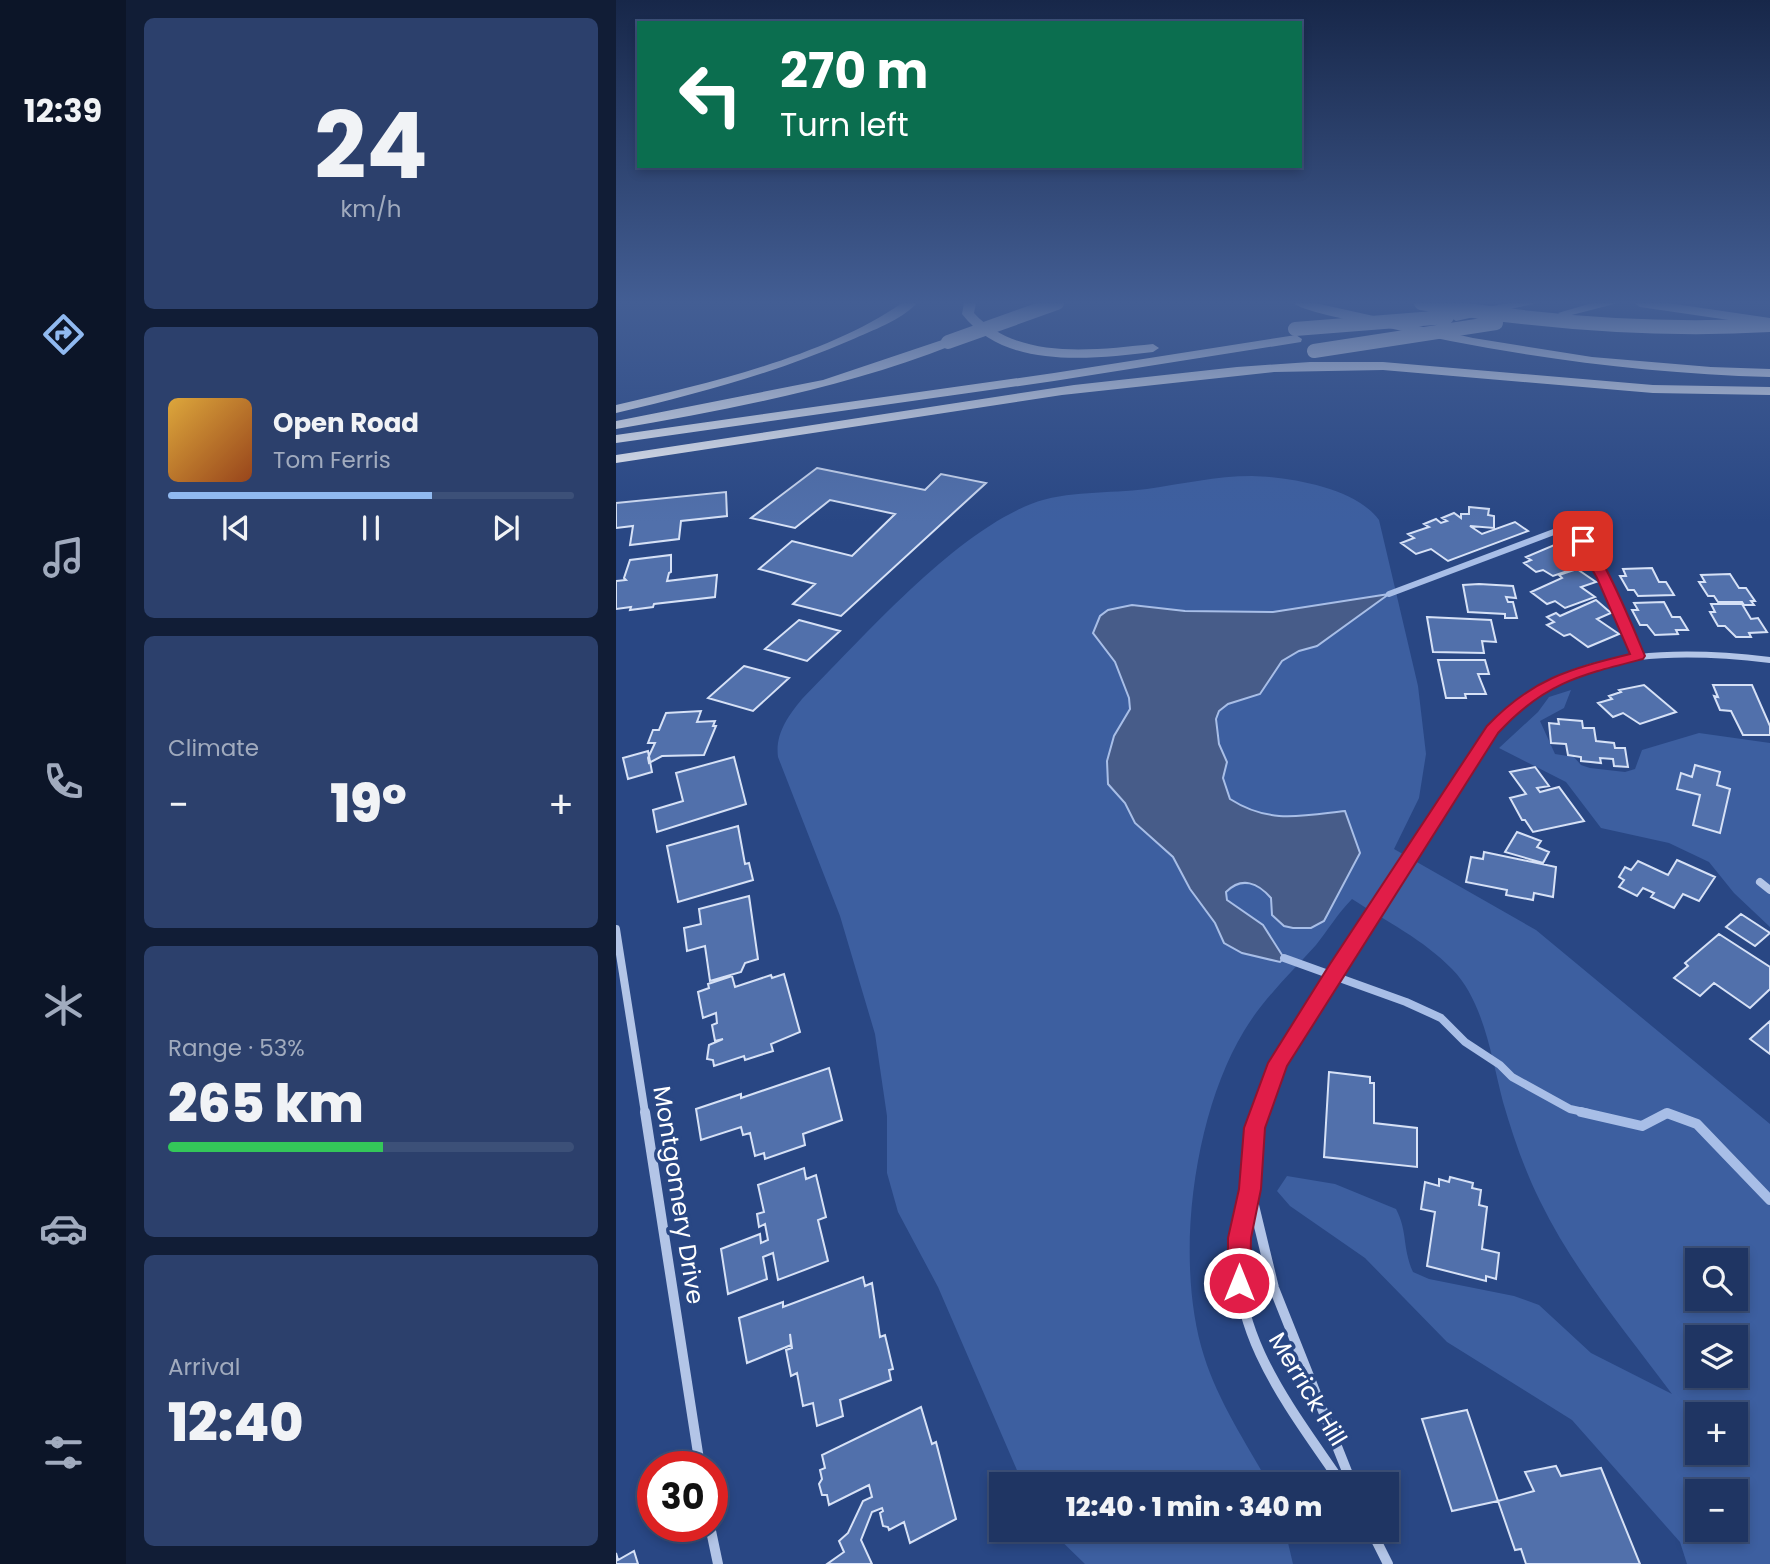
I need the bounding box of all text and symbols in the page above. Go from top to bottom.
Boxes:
text: 270 m [780,37,928,105]
icon: left [665,49,756,140]
text: 24 [314,82,428,210]
text: 12:39 [24,88,102,133]
text: Turn left [780,102,909,147]
text: km/h [340,193,402,225]
icon: directions [39,310,88,359]
text: Open Road [273,405,419,441]
text: Tom Ferris [273,444,391,476]
icon: previous [217,509,255,547]
icon: pause [352,509,390,547]
icon: next [487,509,525,547]
pin [1553,511,1613,571]
icon: arrive [1564,522,1602,560]
icon: music [39,533,88,582]
text: Climate [168,732,259,764]
icon: phone [39,757,88,806]
text: 19° [330,767,407,840]
text: − [168,778,189,831]
text: + [548,778,574,831]
icon: climate [39,981,88,1030]
text: Range · 53% [168,1032,305,1064]
text: 265 km [168,1067,364,1140]
street label: Montgomery Drive [645,1084,713,1306]
icon: car [39,1204,88,1253]
position arrow [1202,1246,1276,1320]
map controls [1685,1248,1748,1542]
button: search [1685,1248,1748,1311]
button: layers [1685,1325,1748,1388]
street label: Merrick Hill [1261,1326,1355,1452]
text: Arrival [168,1351,240,1383]
text: 12:40 [168,1386,304,1459]
button: + [1685,1402,1748,1465]
icon: filters [39,1428,88,1477]
speed limit sign: 30 [637,1451,728,1542]
button: − [1685,1479,1748,1542]
text: 12:40 · 1 min · 340 m [1066,1489,1322,1525]

